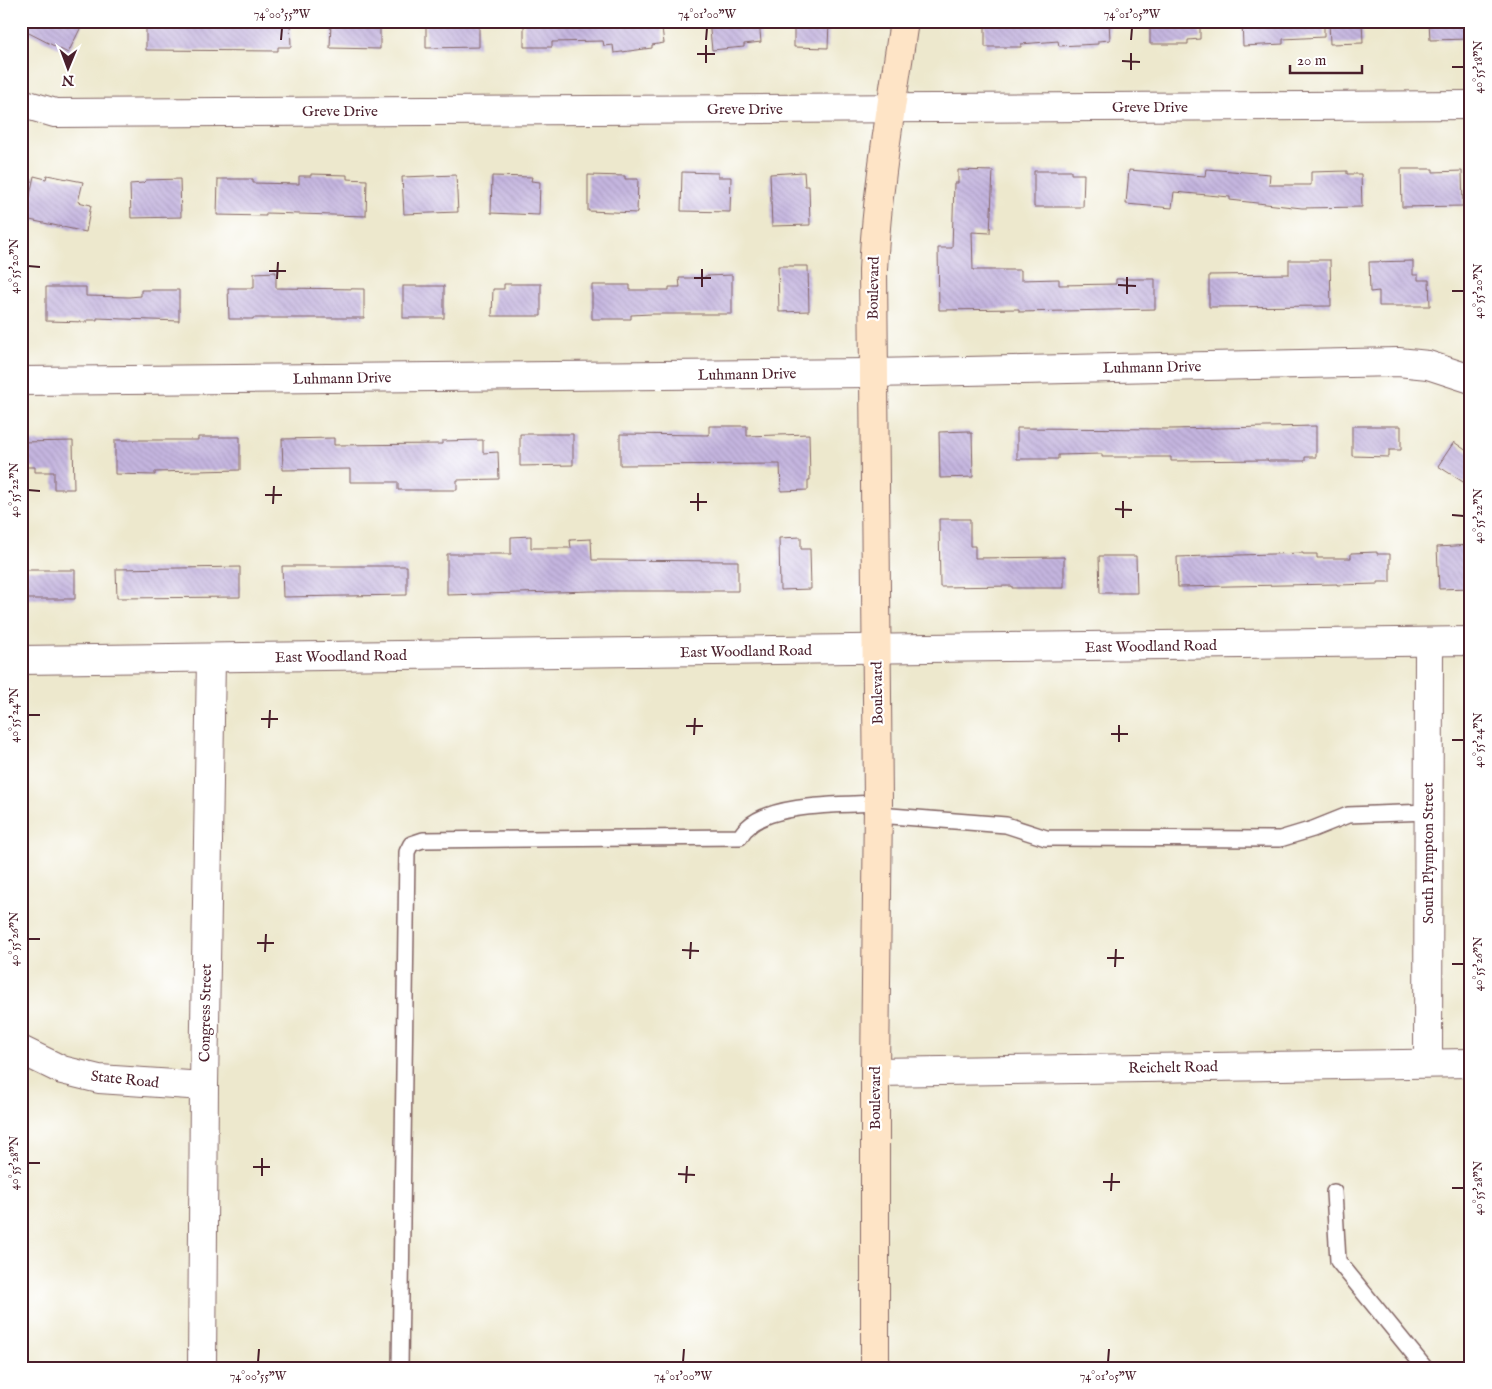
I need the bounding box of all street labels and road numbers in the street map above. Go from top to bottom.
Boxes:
street label: Greve Drive [1112,98,1188,117]
street label: Greve Drive [707,100,783,119]
street label: Greve Drive [302,102,378,121]
street label: Boulevard [863,255,884,320]
street label: Luhmann Drive [1103,357,1202,378]
street label: Luhmann Drive [698,364,797,385]
street label: Luhmann Drive [293,368,392,389]
street label: East Woodland Road [1085,636,1218,657]
street label: East Woodland Road [680,641,813,662]
street label: East Woodland Road [275,646,408,667]
street label: Boulevard [867,660,888,725]
street label: South Plympton Street [1419,782,1438,924]
street label: Congress Street [195,964,216,1062]
street label: Reichelt Road [1128,1057,1219,1078]
street label: Boulevard [866,1065,885,1130]
street label: State Road [90,1066,161,1093]

